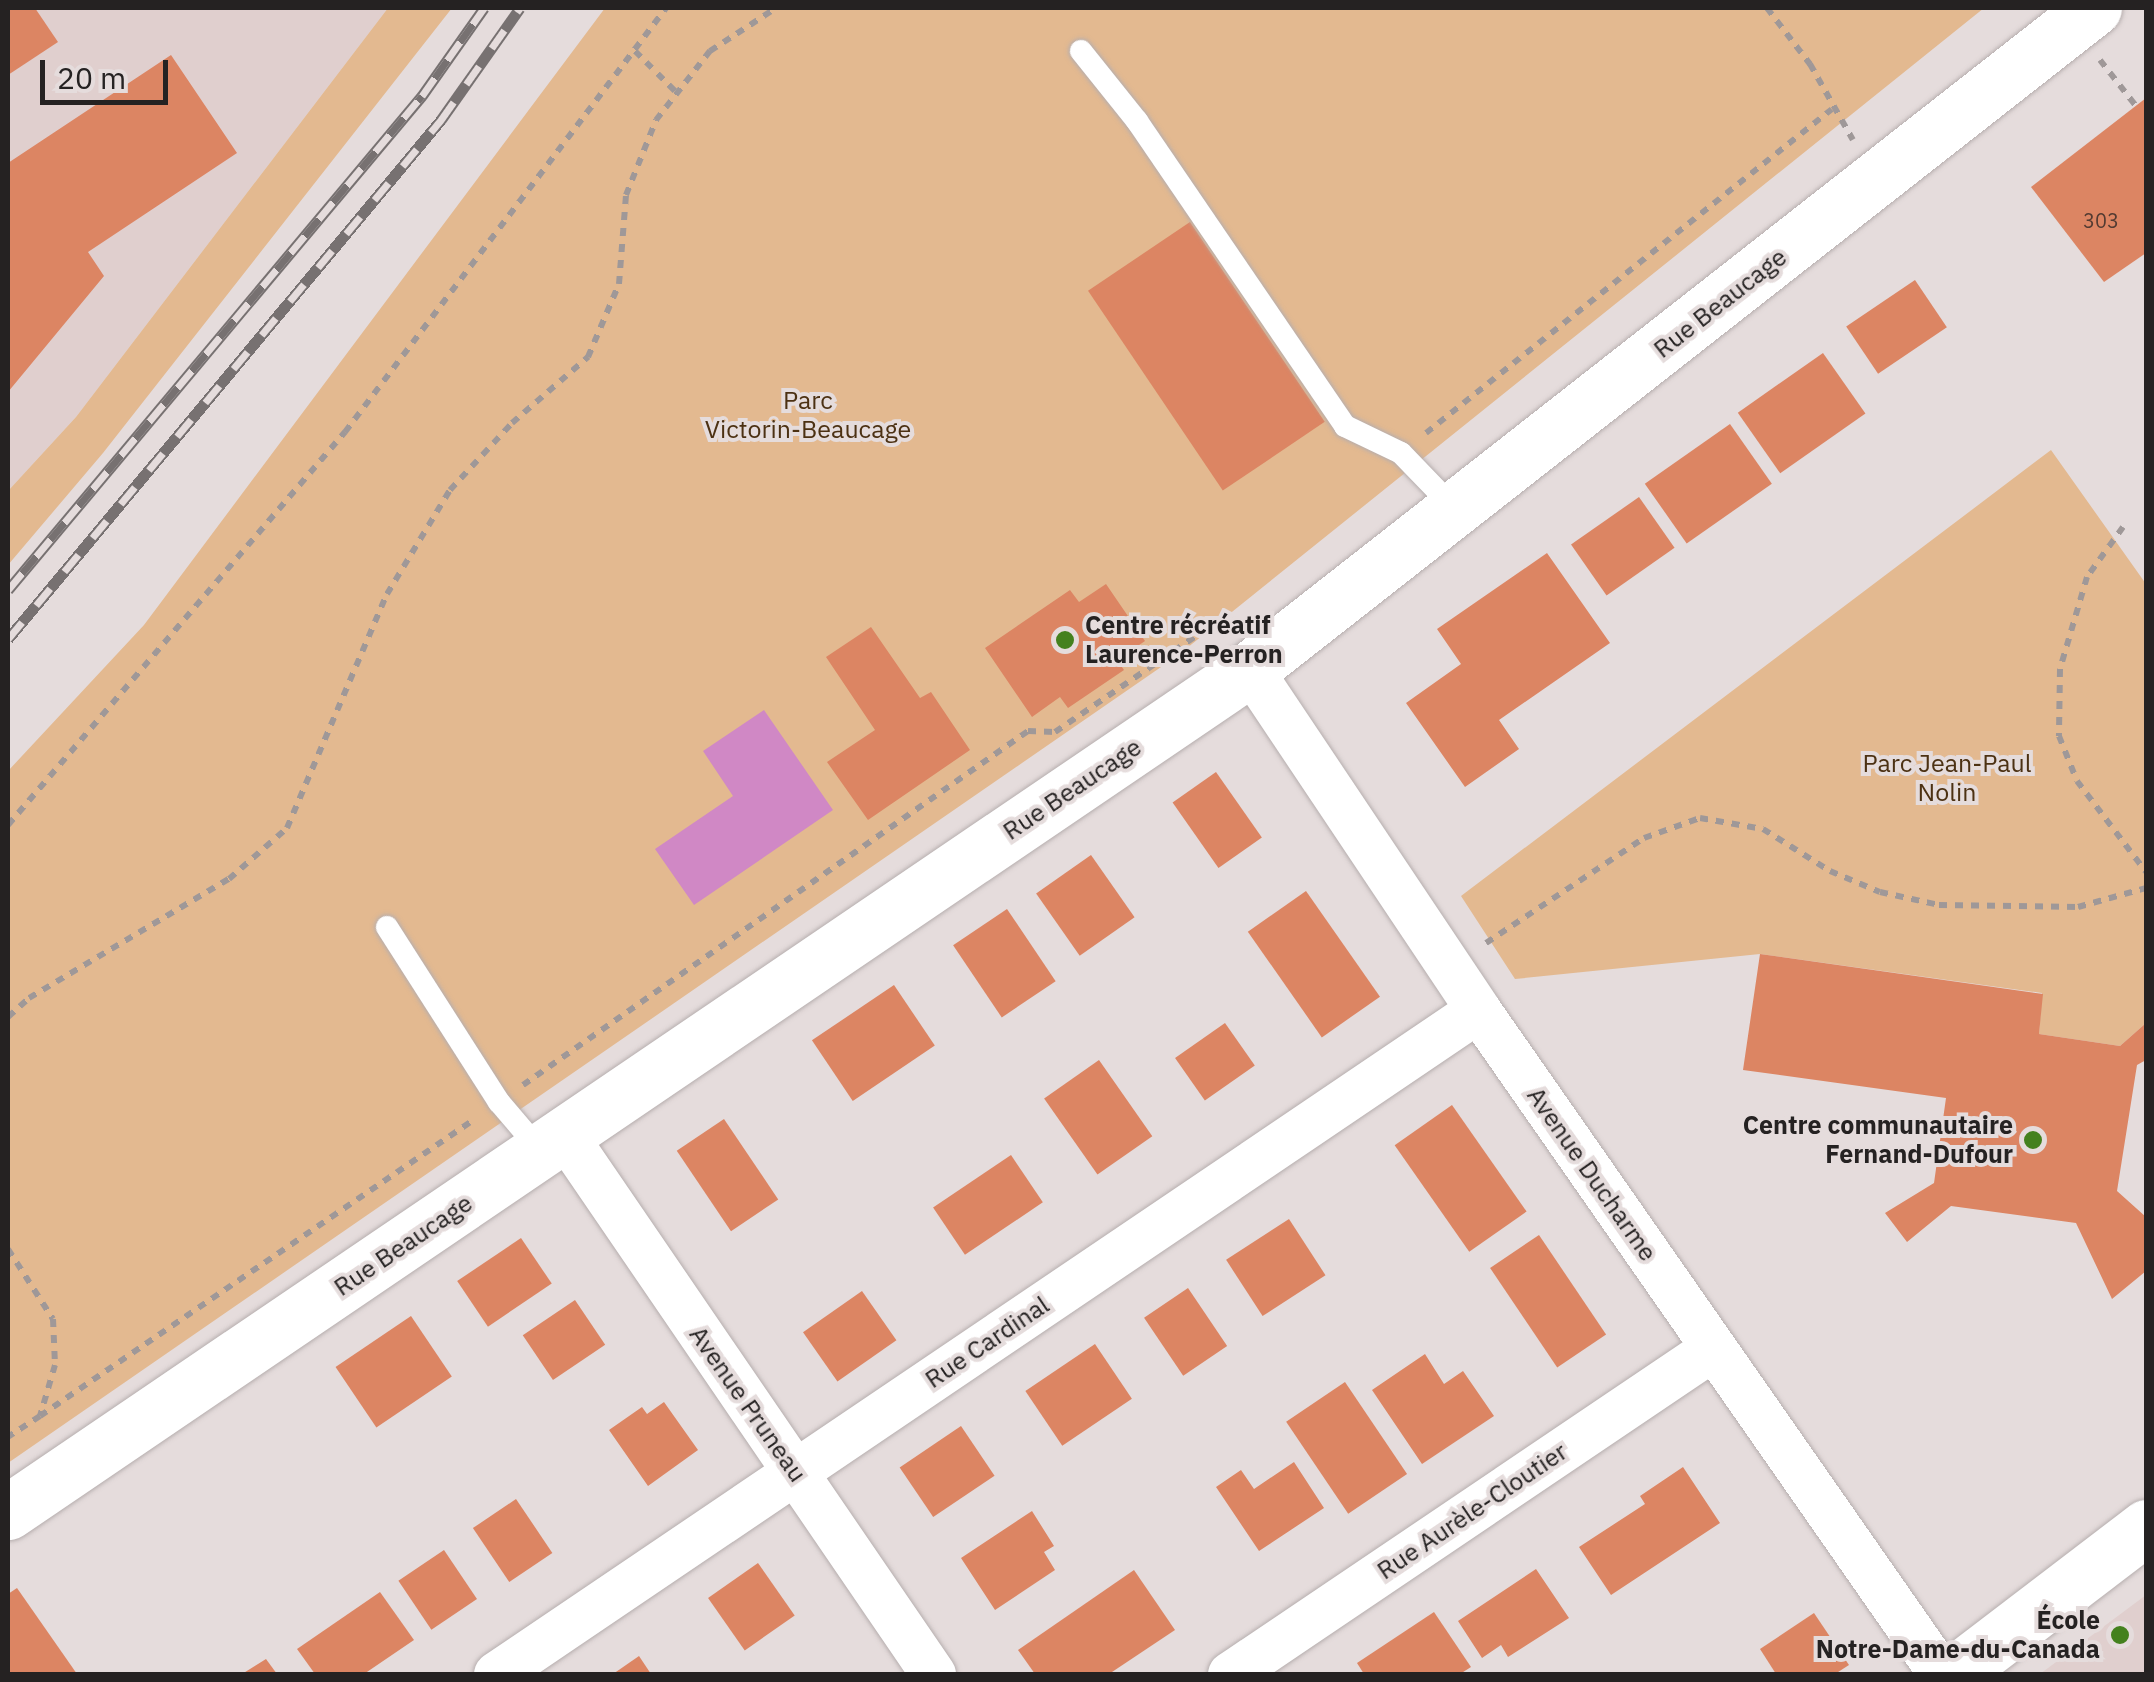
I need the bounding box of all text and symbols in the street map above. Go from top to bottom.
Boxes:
scale bar [45,40,172,102]
text: 20 m [57,58,126,97]
house number: 303 [2083,208,2119,232]
street label: Rue Beaucage [1648,242,1792,364]
park label: Parc Victorin-Beaucage [705,386,911,445]
place label: Centre récréatif Laurence-Perron [1085,611,1283,670]
marker: Centre récréatif Laurence-Perron [1054,629,1076,651]
street label: Rue Beaucage [997,732,1147,846]
park label: Parc Jean-Paul Nolin [1862,749,2032,808]
street label: Avenue Ducharme [1521,1081,1663,1267]
place label: Centre communautaire Fernand-Dufour [1743,1111,2013,1170]
marker: Centre communautaire Fernand-Dufour [2022,1129,2044,1151]
street label: Rue Beaucage [328,1188,478,1302]
street label: Rue Cardinal [919,1290,1055,1394]
street label: Avenue Pruneau [683,1320,813,1488]
street label: Rue Aurèle-Cloutier [1371,1436,1573,1586]
place label: École Notre-Dame-du-Canada [1816,1606,2100,1665]
marker: École Notre-Dame-du-Canada [2109,1624,2131,1646]

